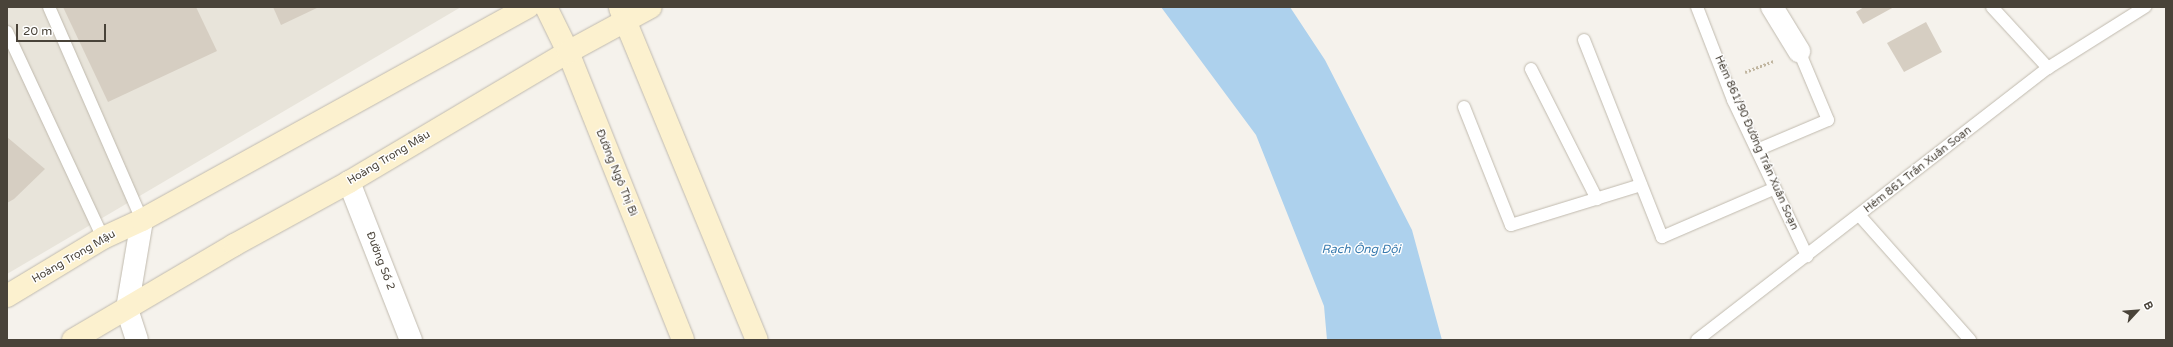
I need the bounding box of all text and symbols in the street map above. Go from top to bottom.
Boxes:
scale bar [18,16,108,42]
text: 20 m [23,24,52,38]
street label: Hẻm 861/90 Đường Trần Xuân Soạn [1711,54,1801,232]
street label: Hẻm 861 Trần Xuân Soạn [1862,124,1974,216]
street label: Hoàng Trọng Mậu [345,128,433,188]
street label: Đường Ngô Thị Bì [593,128,639,218]
street label: Hoàng Trọng Mậu [30,228,118,286]
street label: Đường Số 2 [363,230,397,292]
water label: Rạch Ông Đội [1322,243,1400,257]
north arrow [2117,291,2157,331]
text: B [2141,299,2156,312]

